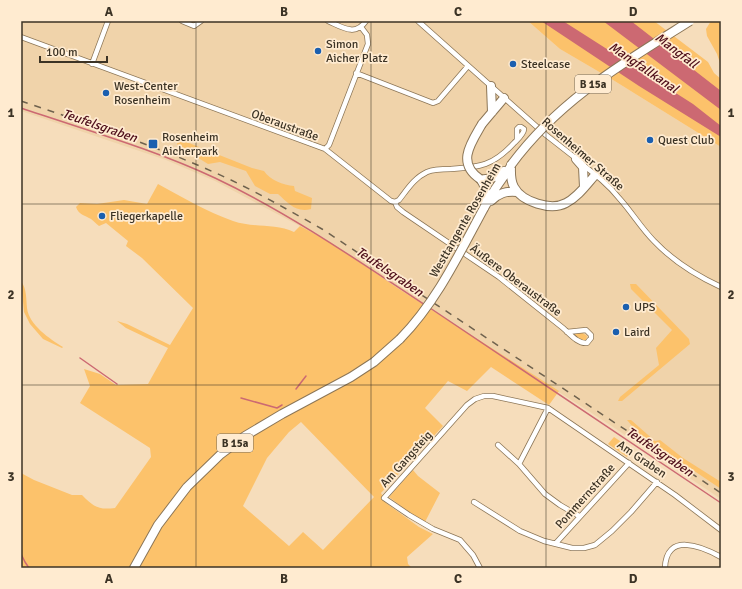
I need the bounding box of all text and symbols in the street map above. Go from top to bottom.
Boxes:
text: A [105,4,114,20]
text: B [280,4,288,20]
text: C [454,4,462,20]
text: D [629,4,638,20]
water label: Mangfall [652,30,702,73]
place label: Simon Aicher Platz [326,37,388,66]
scale bar [40,38,107,64]
water label: Mangfallkanal [606,39,682,98]
text: 100 m [46,45,78,60]
marker: Simon Aicher Platz [313,46,323,56]
place label: Steelcase [521,57,570,72]
marker: Steelcase [508,59,518,69]
road number: B 15a [575,75,611,93]
place label: West-Center Rosenheim [114,79,178,108]
marker: West-Center Rosenheim [101,88,111,98]
text: 1 [7,105,15,121]
text: 1 [727,105,735,121]
water label: Teufelsgraben [60,106,140,146]
street label: Oberaustraße [249,106,321,145]
street label: Rosenheimer Straße [538,114,627,194]
place label: Rosenheim Aicherpark [162,130,218,159]
place label: Quest Club [658,133,714,148]
marker: Quest Club [645,135,655,145]
marker: Rosenheim Aicherpark [147,138,159,150]
street label: Westtangente Rosenheim [426,160,504,280]
place label: Fliegerkapelle [110,209,183,224]
marker: Fliegerkapelle [97,211,107,221]
street label: Äußere Oberaustraße [467,241,564,320]
water label: Teufelsgraben [353,243,427,301]
text: 2 [7,287,15,303]
text: 2 [727,287,735,303]
place label: UPS [634,300,656,315]
marker: UPS [621,302,631,312]
place label: Laird [624,325,650,340]
marker: Laird [611,327,621,337]
water label: Teufelsgraben [623,423,697,481]
street label: Am Gangsteig [377,428,436,491]
road number: B 15a [217,434,253,452]
street label: Am Graben [614,437,669,481]
street label: Pommernstraße [552,461,618,532]
text: 3 [7,469,15,485]
text: 3 [727,469,735,485]
text: A [105,571,114,587]
text: B [280,571,288,587]
text: C [454,571,462,587]
text: D [629,571,638,587]

